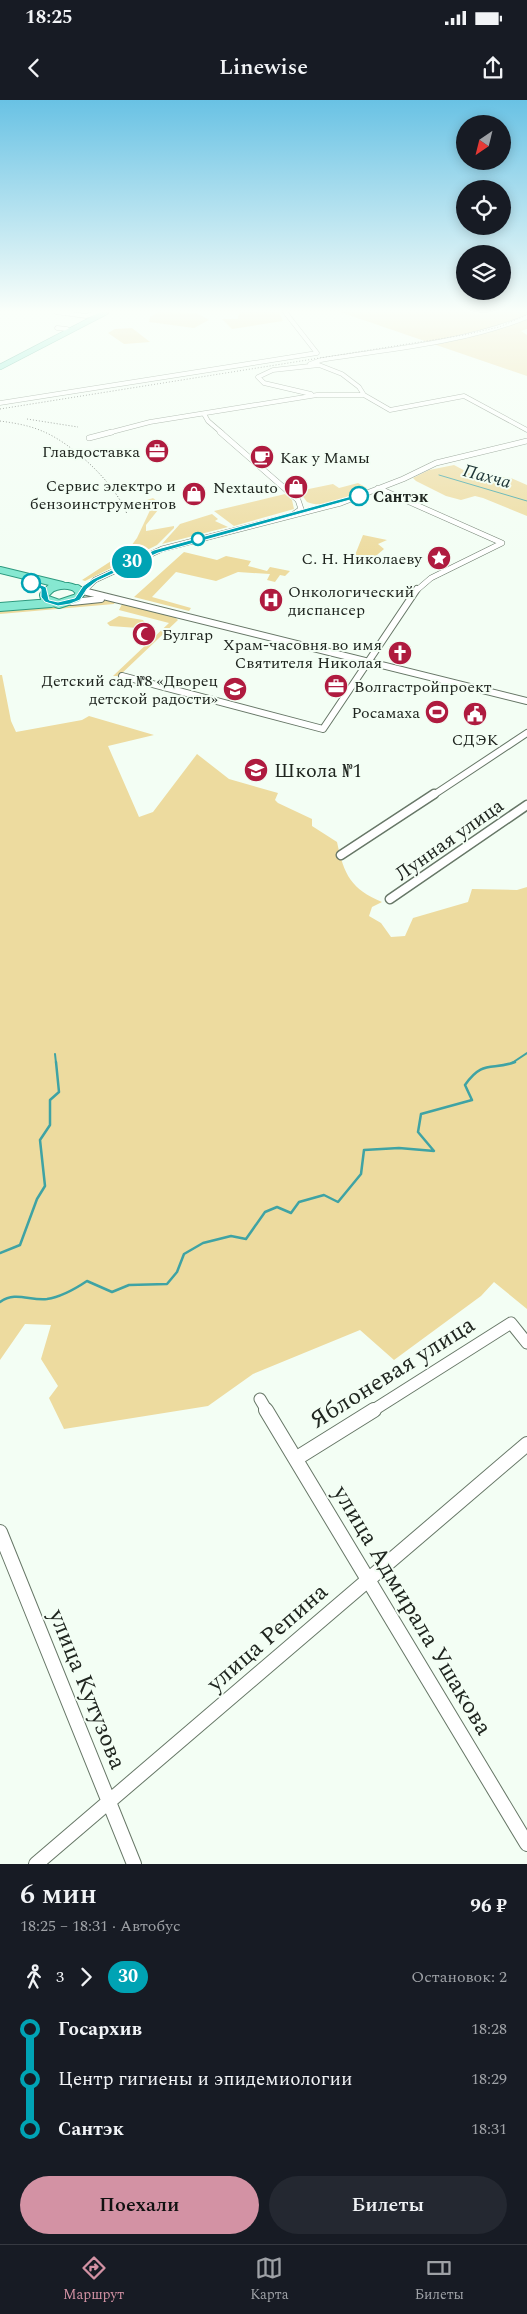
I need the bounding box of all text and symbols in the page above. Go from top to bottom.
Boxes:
text: 18:25 [25,3,73,32]
text: Linewise [219,51,308,84]
icon: back [20,54,48,82]
icon: share [479,54,507,82]
north arrow [456,115,511,170]
map controls [456,115,511,300]
button: locate [456,180,511,235]
button: layers [456,245,511,300]
office icon: Главдоставка [144,438,170,464]
place label: Главдоставка [42,440,140,464]
cafe icon: Как у Мамы [249,444,275,470]
place label: Как у Мамы [280,446,370,470]
water label: Пахча [460,457,514,496]
place label: Сервис электро и бензоинструментов [30,474,176,516]
shop icon: Nextauto [283,474,309,500]
place label: Nextauto [213,476,278,500]
shop icon: Сервис электро и бензоинструментов [181,481,207,507]
place label: Сантэк [373,485,429,509]
marker: Сантэк [349,486,369,506]
unlabelled marker [191,532,205,546]
place icon: С. Н. Николаеву [426,545,452,571]
line badge: 30 [110,546,154,578]
place label: С. Н. Николаеву [302,547,423,571]
text: 30 [122,548,142,575]
unlabelled marker [21,573,41,593]
place label: Онкологический диспансер [288,580,414,622]
hospital icon: Онкологический диспансер [258,587,284,613]
mosque icon: Булгар [131,621,157,647]
place label: Булгар [162,623,213,647]
place label: Храм-часовня во имя Святителя Николая [223,633,382,675]
church icon: Храм-часовня во имя Святителя Николая [387,640,413,666]
place label: Детский сад №8 «Дворец детской радости» [41,669,218,711]
office icon: Волгастройпроект [323,673,349,699]
place label: Волгастройпроект [354,675,492,699]
school or university icon: Детский сад №8 «Дворец детской радости» [222,676,248,702]
sports icon: Росамаха [424,699,450,725]
place label: Росамаха [352,701,420,725]
public building icon: СДЭК [462,701,488,727]
place label: СДЭК [452,728,499,752]
place label: Школа №1 [274,756,362,786]
school or university icon: Школа №1 [243,757,269,783]
street label: Лунная улица [389,791,510,889]
street label: Яблоневая улица [303,1307,483,1438]
street label: улица Адмирала Ушакова [323,1478,501,1743]
street label: улица Репина [198,1575,337,1701]
street label: улица Кутузова [38,1603,136,1775]
text: 6 мин [20,1873,97,1916]
text: 96 ₽ [470,1892,507,1921]
text: 18:25 – 18:31 · Автобус [20,1914,181,1938]
icon: walk [20,1963,48,1991]
icon: forward [72,1963,100,1991]
text: 30 [118,1963,138,1990]
text: 3 [56,1965,64,1989]
text: Остановок: 2 [411,1965,507,1989]
text: Госархив [58,2015,142,2044]
text: 18:28 [471,2017,507,2041]
text: Центр гигиены и эпидемиологии [58,2065,352,2094]
text: 18:29 [471,2067,507,2091]
text: Сантэк [58,2115,124,2144]
text: 18:31 [471,2117,507,2141]
button: Поехали [20,2176,259,2234]
button: Билеты [269,2176,507,2234]
tab: Маршрут [63,2254,124,2305]
tab: Карта [250,2254,289,2305]
tab: Билеты [415,2254,464,2305]

